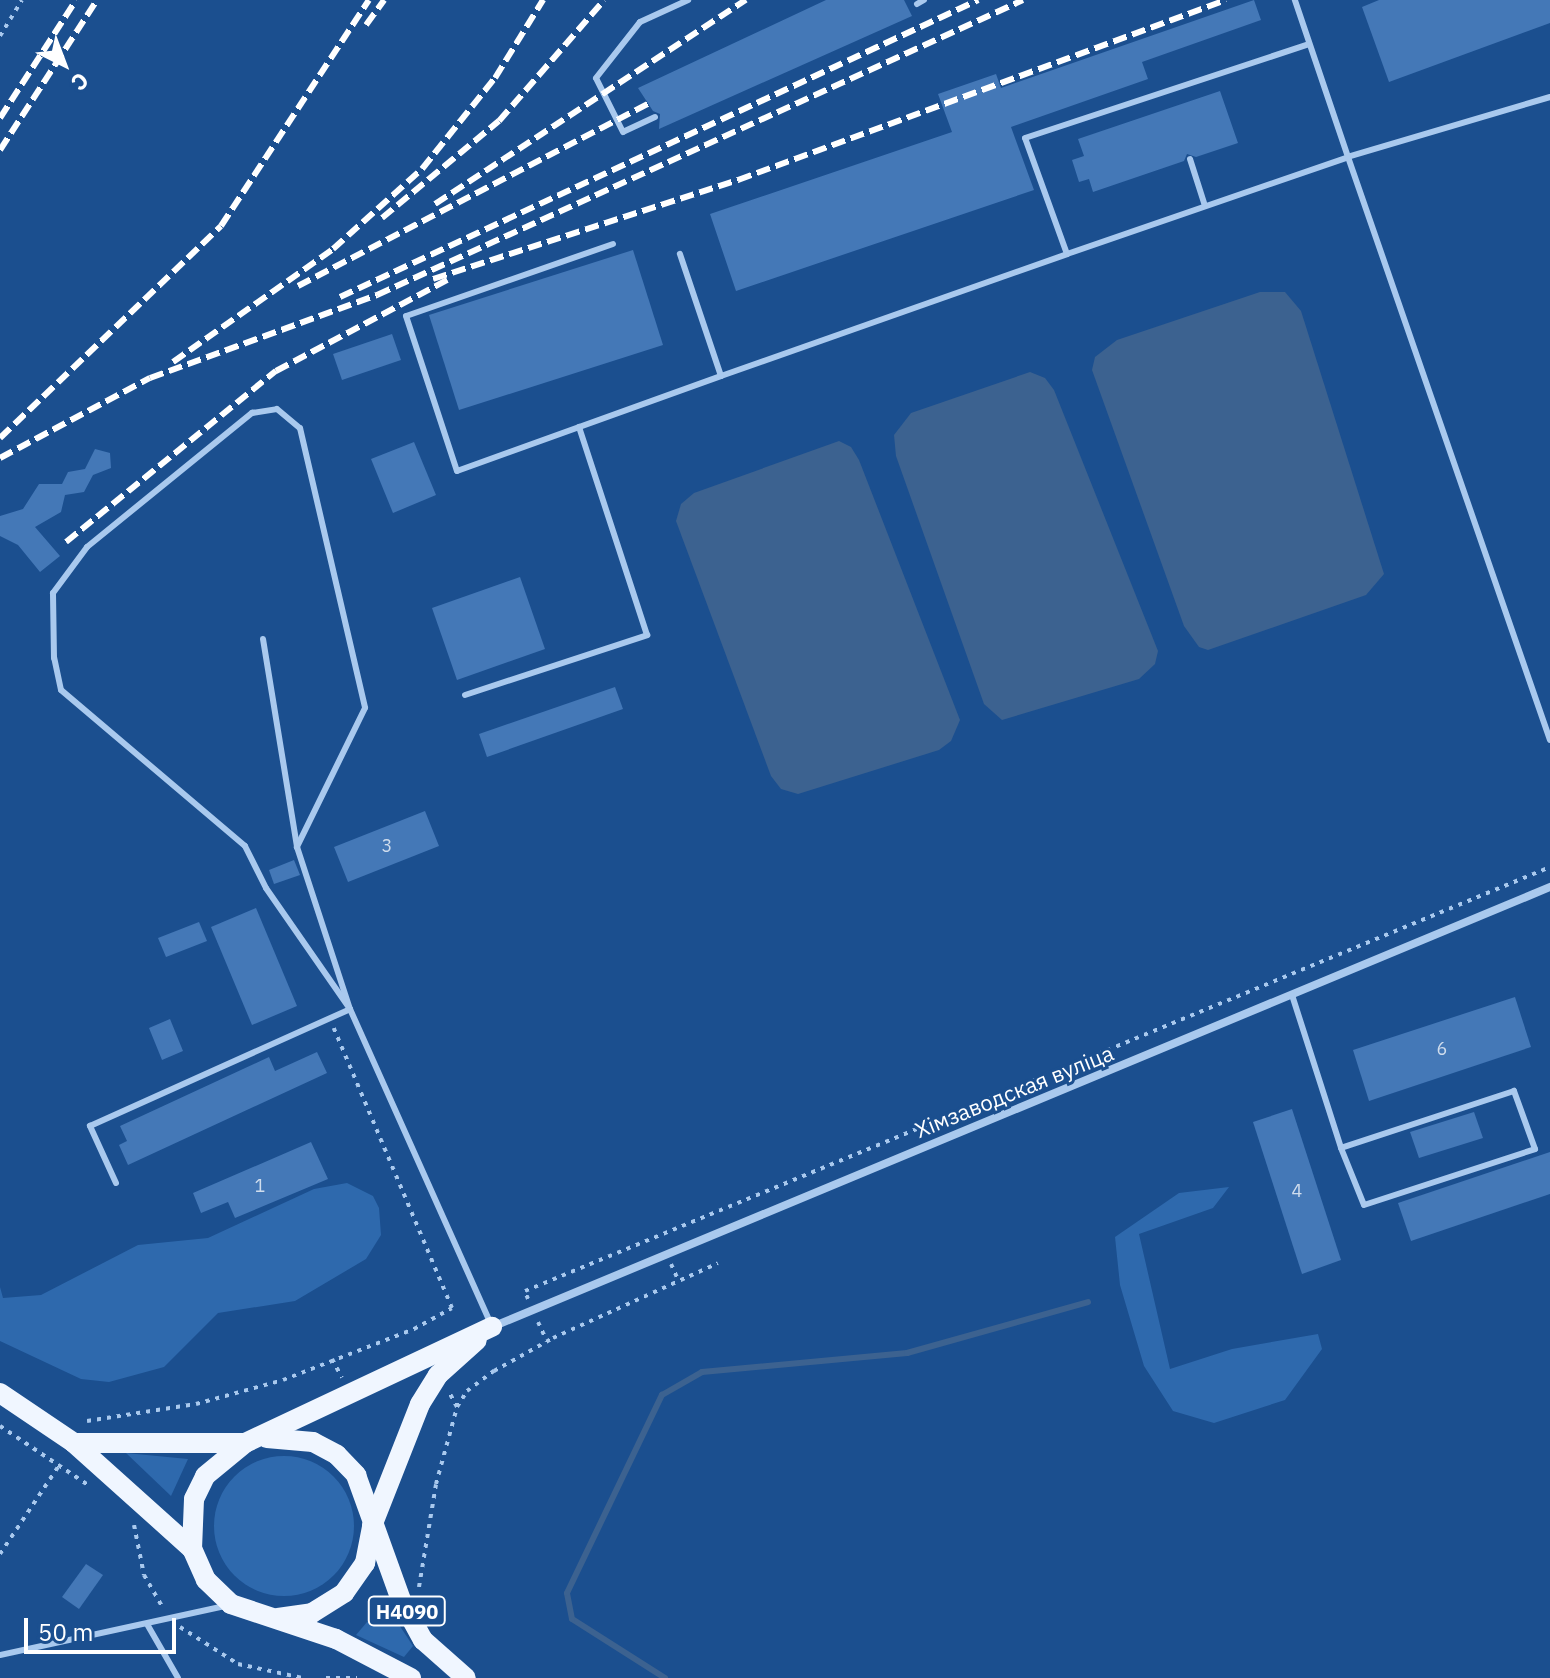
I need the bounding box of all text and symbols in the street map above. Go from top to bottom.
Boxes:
north arrow [24,24,104,104]
text: С [65,67,95,98]
house number: 3 [382,835,392,857]
house number: 6 [1437,1038,1447,1060]
street label: Хімзаводская вуліца [911,1039,1117,1143]
house number: 1 [255,1175,265,1197]
house number: 4 [1292,1180,1302,1202]
road number: Н4090 [367,1595,447,1627]
scale bar [28,1602,180,1652]
text: 50 m [38,1616,93,1648]

